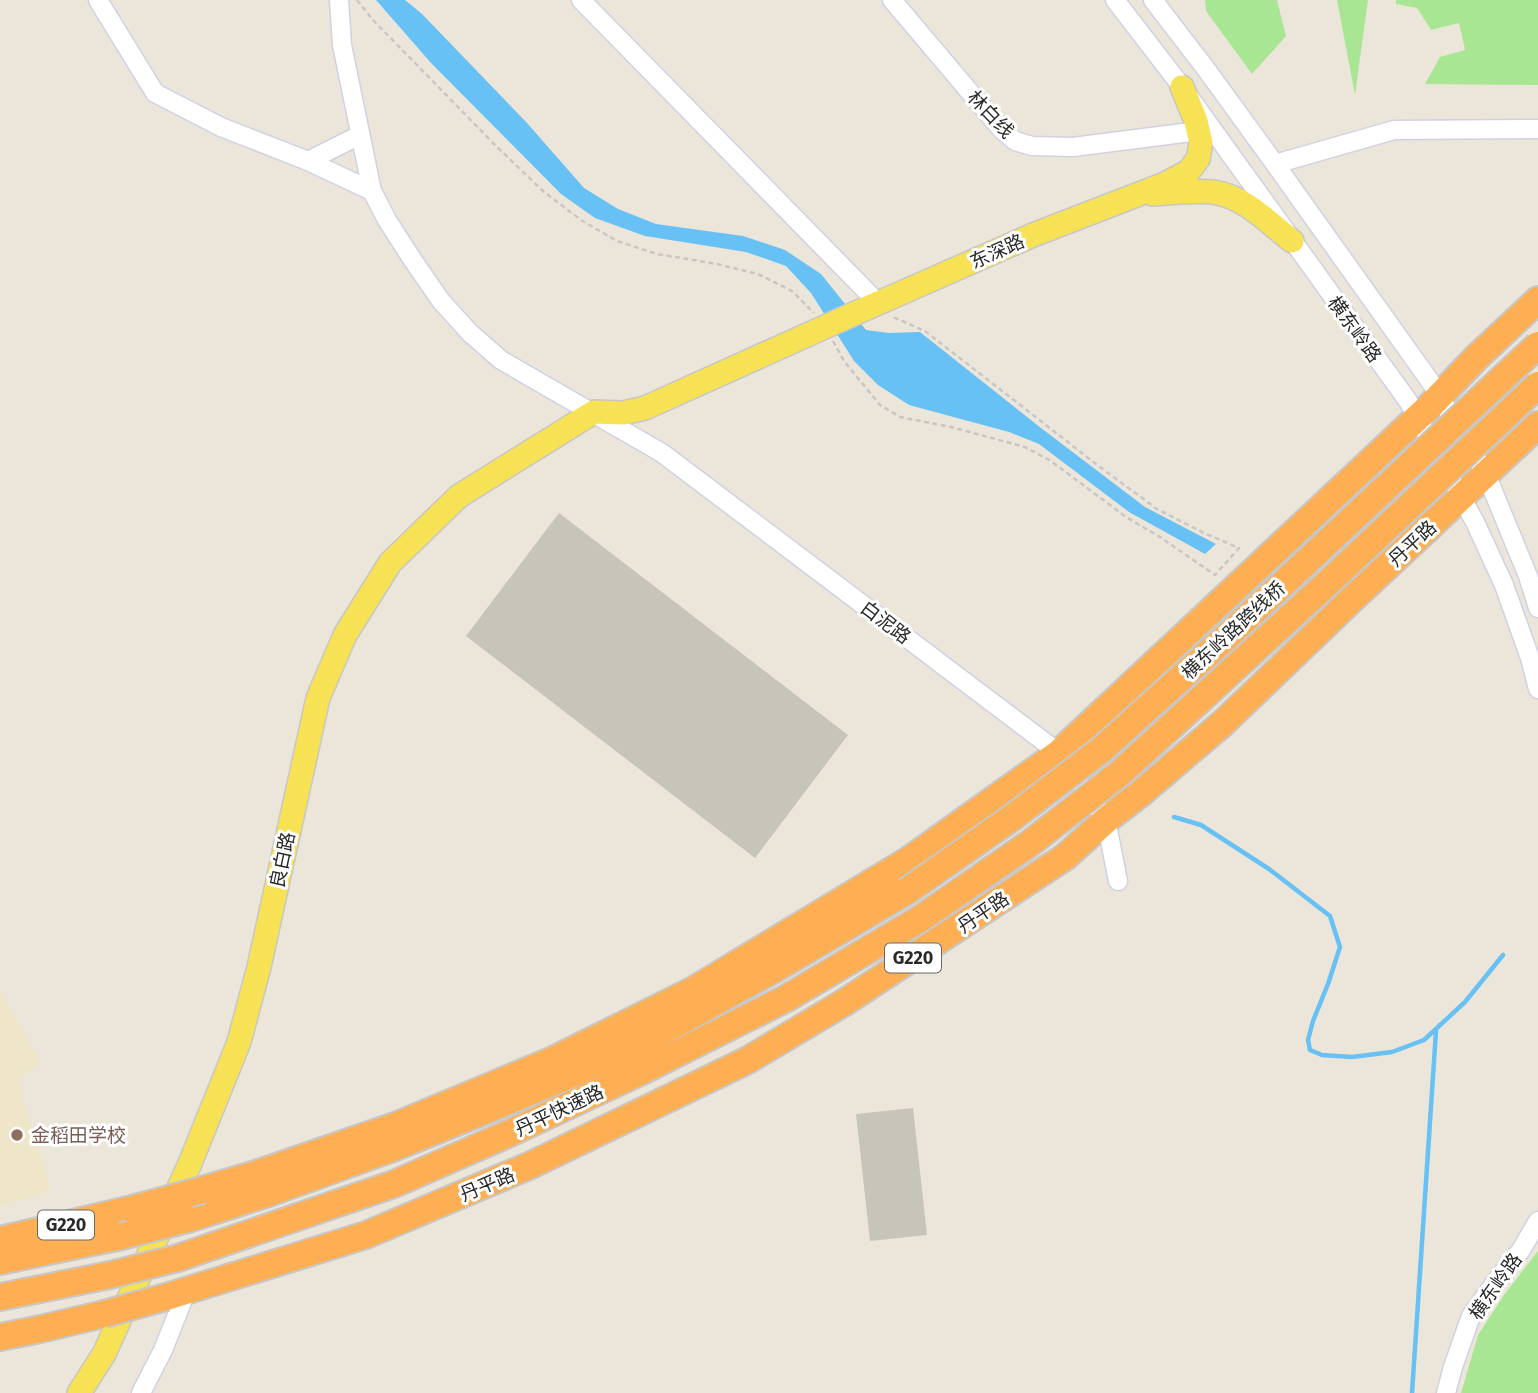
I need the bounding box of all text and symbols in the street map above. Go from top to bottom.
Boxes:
street label: 林白线 [963,86,1019,143]
street label: 东深路 [966,229,1028,274]
street label: 横东岭路 [1323,292,1386,367]
street label: 丹平路 [1384,516,1441,571]
street label: 横东岭路跨线桥 [1177,577,1290,684]
street label: 白泥路 [856,596,915,649]
street label: 良白路 [265,830,300,890]
street label: 丹平路 [953,887,1013,938]
road number: G220 [885,944,941,973]
street label: 丹平快速路 [511,1080,607,1141]
place label: 金稻田学校 [31,1124,126,1147]
marker: 金稻田学校 [9,1127,25,1143]
street label: 丹平路 [456,1163,518,1206]
road number: G220 [38,1210,94,1240]
street label: 横东岭路 [1464,1249,1527,1324]

